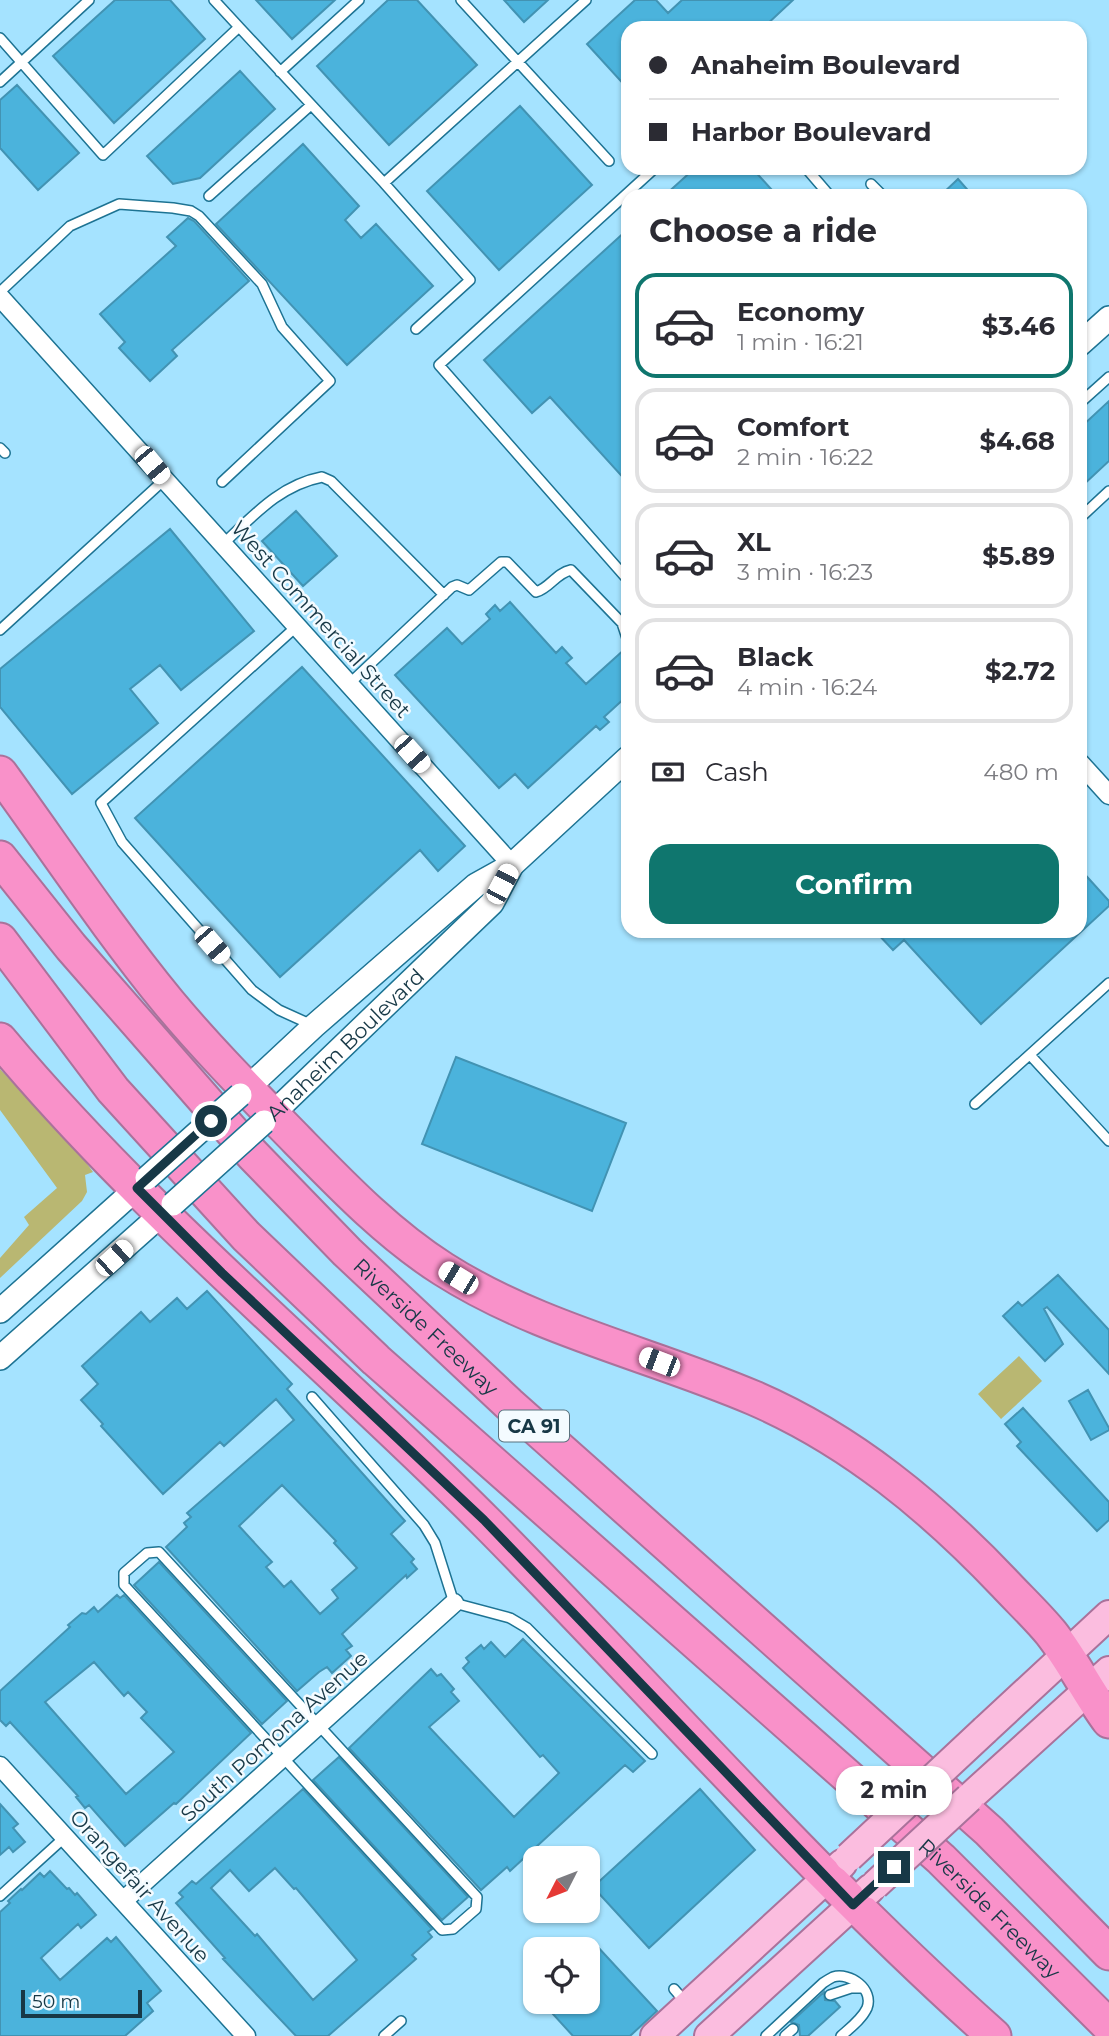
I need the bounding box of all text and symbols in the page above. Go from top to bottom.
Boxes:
text: Anaheim Boulevard [691,49,961,81]
text: Harbor Boulevard [691,116,931,148]
text: Choose a ride [649,211,877,250]
icon: car [653,294,716,357]
text: Economy [737,296,864,328]
text: $3.46 [982,310,1055,342]
text: 1 min · 16:21 [737,328,864,356]
icon: car [653,409,716,472]
text: Comfort [737,411,849,443]
text: $4.68 [980,425,1055,457]
car [131,442,174,488]
text: 2 min · 16:22 [737,443,873,471]
street label: West Commercial Street [226,515,416,723]
icon: car [653,524,716,587]
text: XL [737,526,771,558]
text: $5.89 [982,540,1055,572]
text: 3 min · 16:23 [737,558,873,586]
icon: car [653,639,716,702]
text: Black [737,641,813,673]
text: $2.72 [985,655,1055,687]
text: 4 min · 16:24 [737,673,877,701]
car [391,731,434,777]
icon: cash [649,753,687,791]
text: Cash [705,756,769,788]
text: 480 m [983,758,1059,786]
button: Confirm [649,844,1059,924]
car [483,861,522,907]
car [191,922,234,968]
street label: Anaheim Boulevard [261,963,429,1126]
route start [195,1105,227,1137]
car [92,1236,137,1280]
street label: Riverside Freeway [349,1253,504,1401]
car [435,1258,482,1298]
car [636,1345,683,1379]
road number: CA 91 [499,1410,569,1442]
street label: South Pomona Avenue [175,1645,373,1827]
callout: 2 min [836,1766,952,1814]
text: 2 min [860,1776,928,1804]
street label: Orangefair Avenue [65,1804,215,1968]
street label: Riverside Freeway [914,1833,1066,1984]
north arrow [523,1846,600,1923]
map controls [523,1846,600,2014]
route end [878,1851,910,1883]
button: locate [523,1937,600,2014]
scale bar [21,1987,142,2019]
text: 50 m [32,1990,80,2013]

